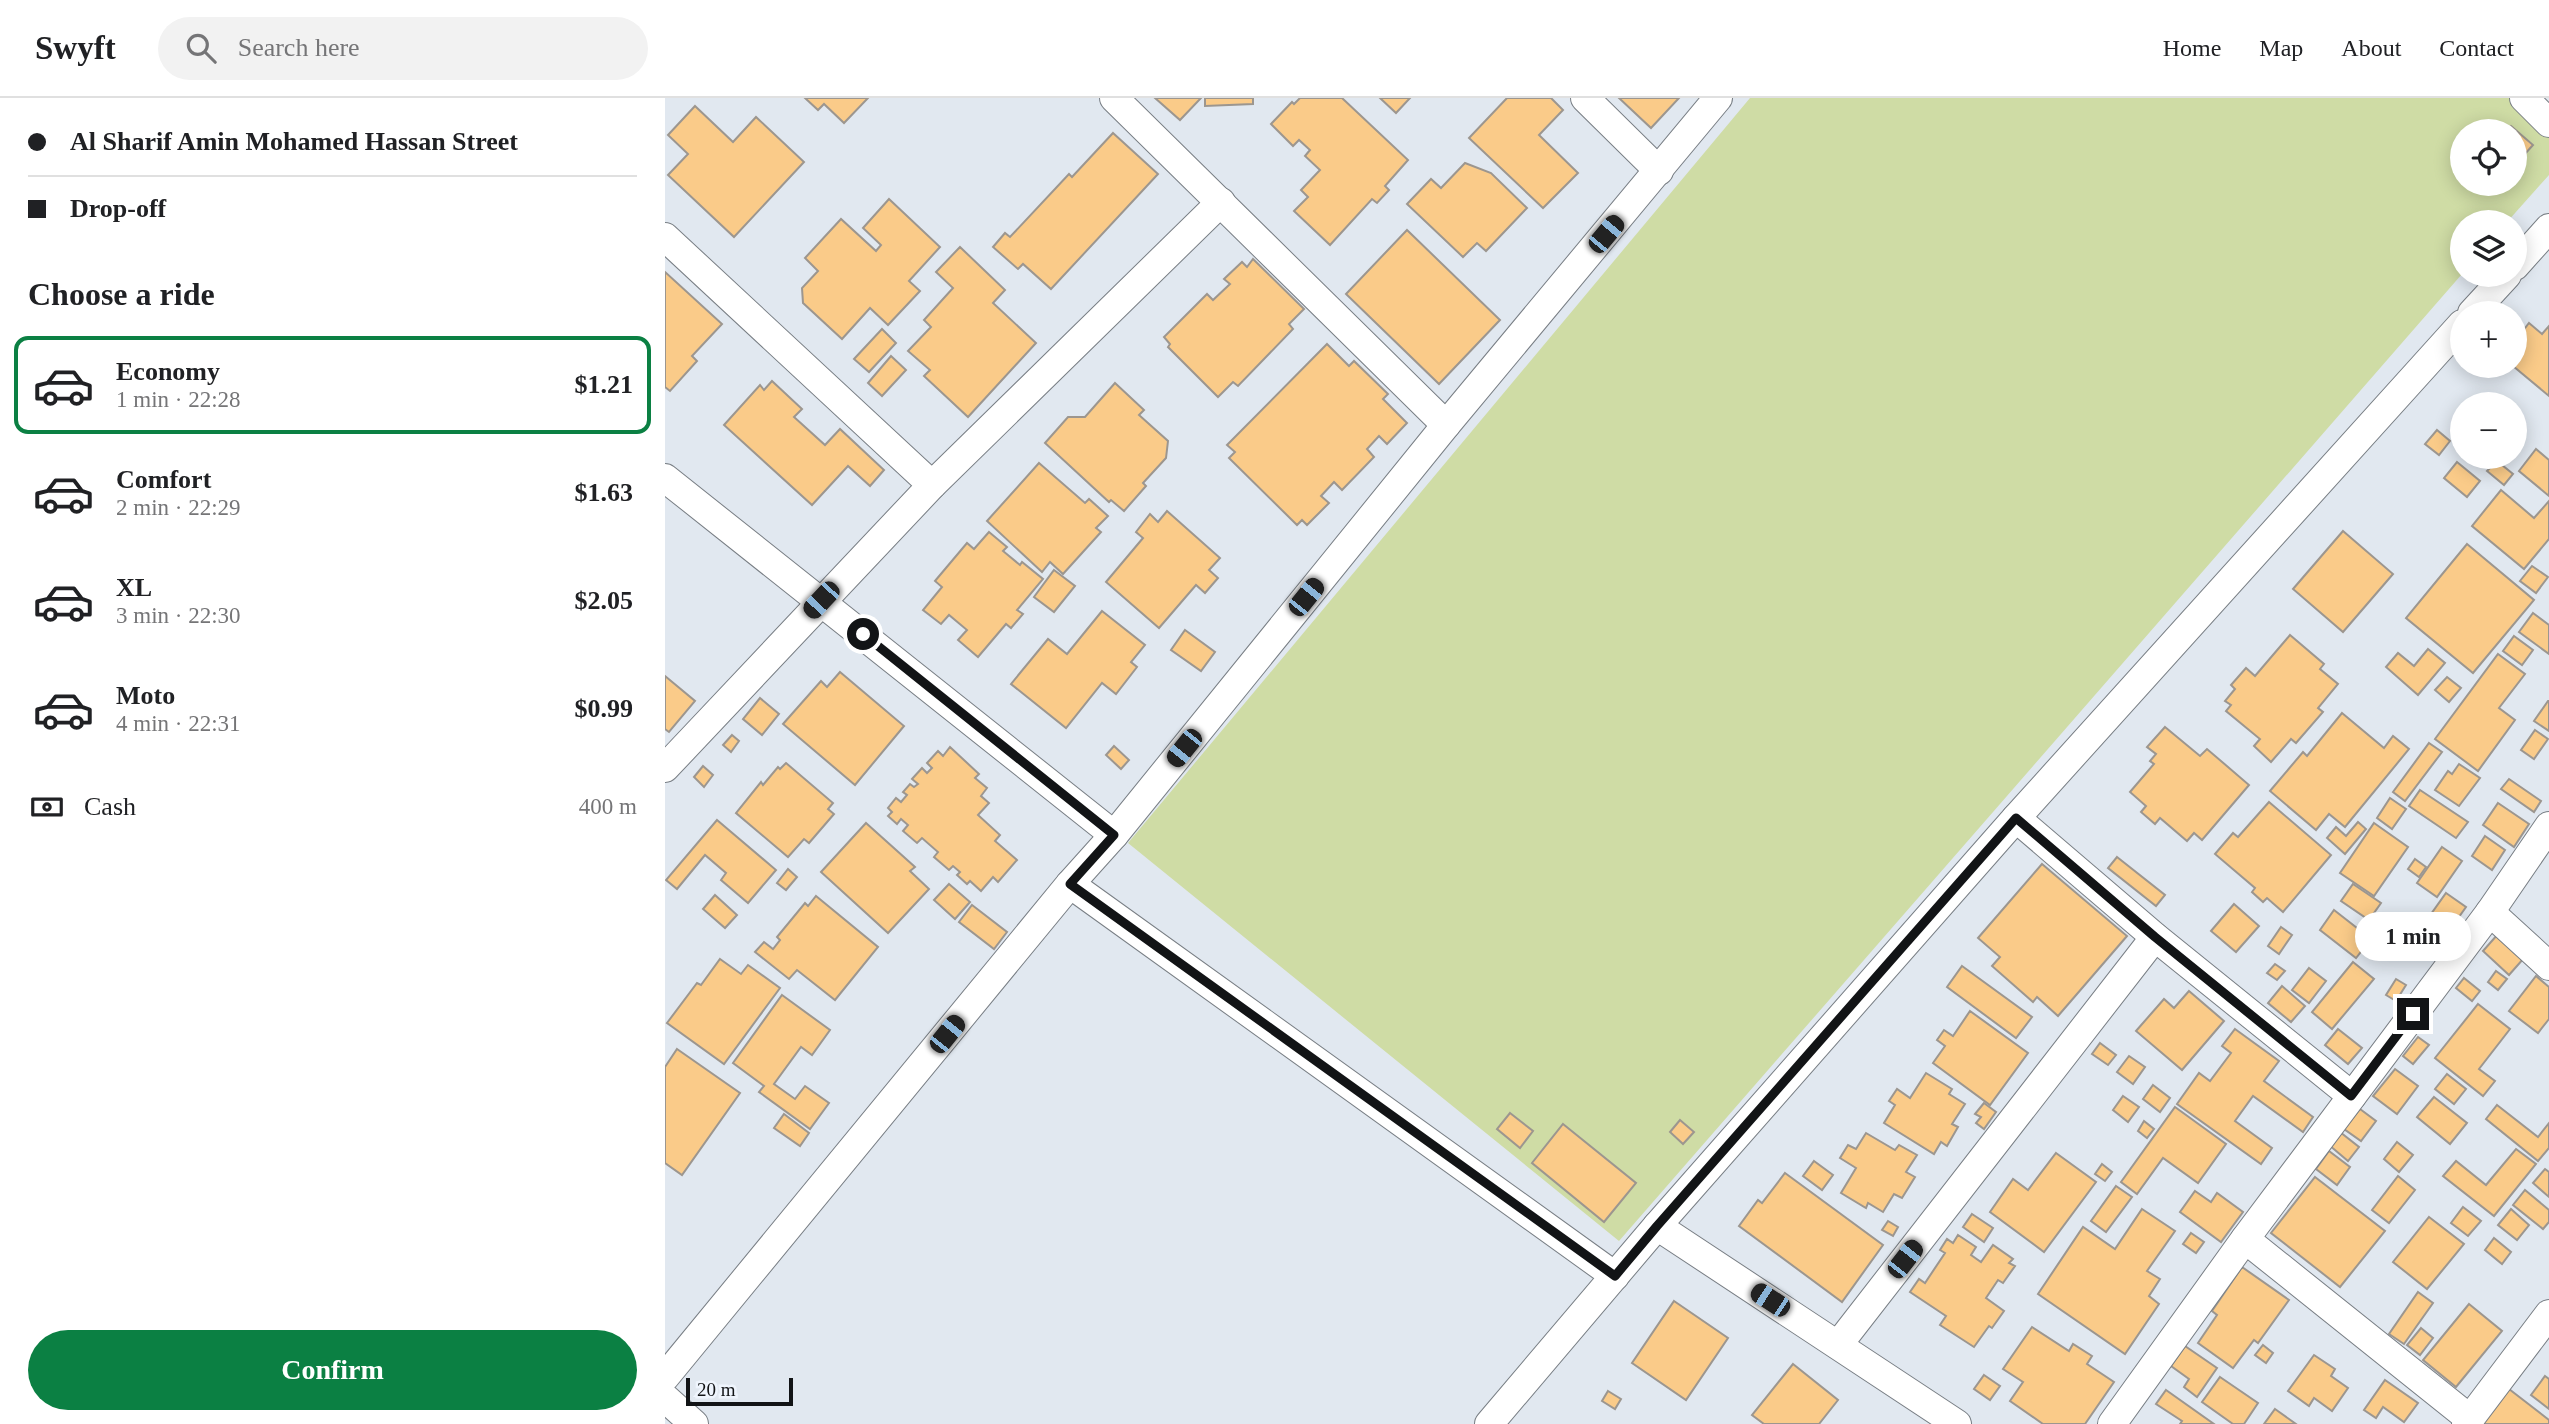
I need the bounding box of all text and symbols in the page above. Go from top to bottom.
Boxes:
search box [158,17,648,80]
icon: search [182,29,220,67]
text: Swyft [35,30,116,66]
text: Search here [238,33,360,62]
text: Home [2163,35,2221,61]
text: Map [2259,35,2303,61]
text: About [2341,35,2401,61]
text: Contact [2439,35,2514,61]
map controls [2450,119,2527,469]
button: locate [2450,119,2527,196]
text: Al Sharif Amin Mohamed Hassan Street [70,127,518,156]
text: Drop-off [70,194,166,223]
button: layers [2450,210,2527,287]
car [1585,211,1628,257]
text: Choose a ride [28,276,215,312]
button: + [2450,301,2527,378]
icon: car [32,354,95,417]
text: Economy [116,357,220,386]
text: $1.21 [575,370,633,399]
text: 1 min · 22:28 [116,387,241,412]
button: − [2450,392,2527,469]
icon: car [32,462,95,525]
text: Comfort [116,465,211,494]
text: $1.63 [575,478,633,507]
text: 2 min · 22:29 [116,495,241,520]
icon: car [32,570,95,633]
text: XL [116,573,152,602]
car [1285,574,1328,620]
car [799,577,844,623]
text: $2.05 [575,586,633,615]
text: 3 min · 22:30 [116,603,241,628]
route start [847,618,879,650]
icon: car [32,678,95,741]
text: Moto [116,681,175,710]
text: $0.99 [575,694,633,723]
text: 4 min · 22:31 [116,711,241,736]
car [1163,725,1206,771]
icon: cash [28,788,66,826]
text: Cash [84,792,136,821]
text: 400 m [579,794,637,819]
callout: 1 min [2355,912,2471,962]
text: 1 min [2385,924,2441,949]
route end [2397,998,2429,1030]
car [926,1011,969,1057]
car [1884,1236,1927,1282]
car [1747,1280,1794,1320]
button: Confirm [28,1330,637,1410]
scale bar [686,1375,793,1407]
text: 20 m [697,1379,736,1400]

